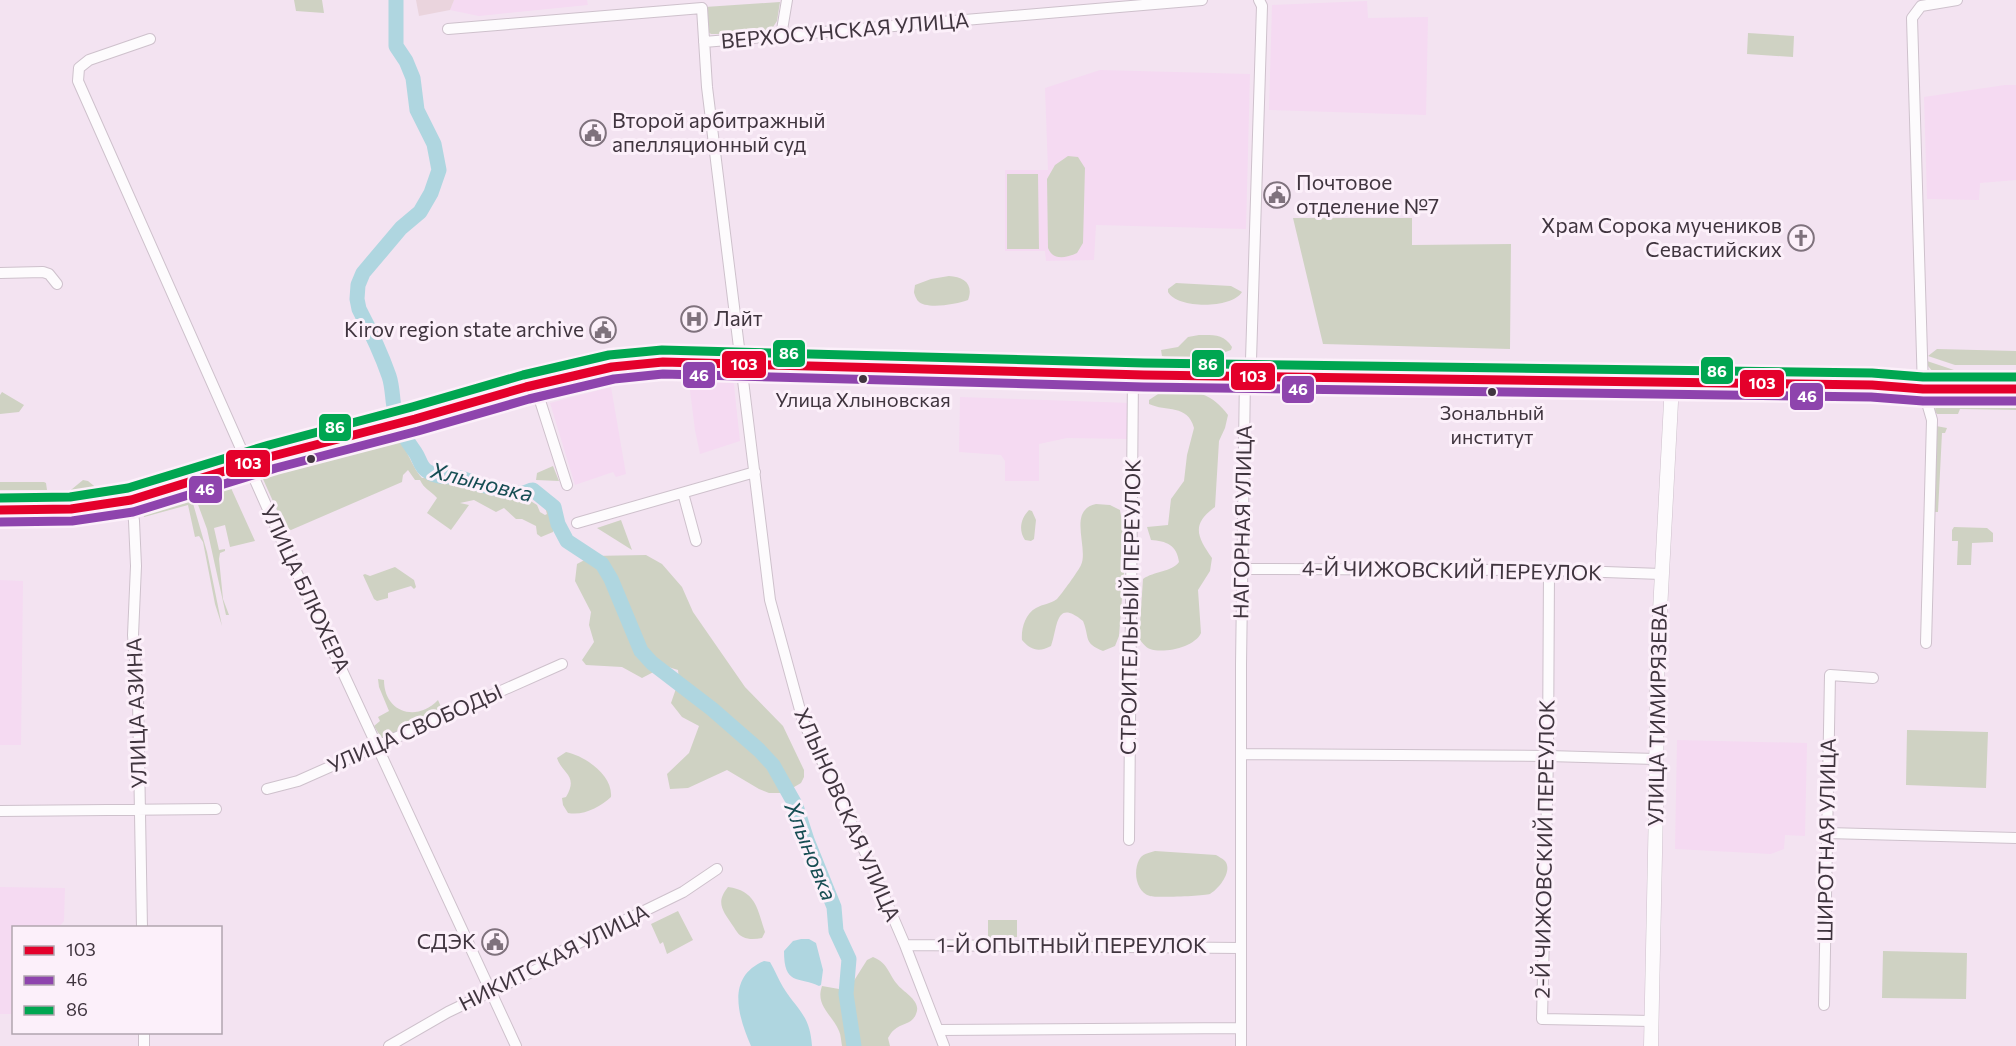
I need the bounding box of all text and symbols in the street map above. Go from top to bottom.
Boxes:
street label: ВЕРХОСУНСКАЯ УЛИЦА [720,6,970,53]
place label: Второй арбитражный апелляционный суд [612,107,826,156]
public building icon: Второй арбитражный апелляционный суд [578,118,608,148]
place label: Почтовое отделение №7 [1296,169,1439,218]
public building icon: Почтовое отделение №7 [1262,180,1292,210]
place label: Храм Сорока мучеников Севастийских [1541,212,1782,261]
church icon: Храм Сорока мучеников Севастийских [1786,223,1816,253]
hospital icon: Лайт [679,304,709,334]
place label: Лайт [714,305,763,330]
public building icon: Kirov region state archive [588,315,618,345]
place label: Kirov region state archive [344,316,584,341]
line badge: 86 [772,339,806,368]
text: 86 [779,343,799,362]
line badge: 86 [1191,349,1225,378]
line badge: 103 [721,350,767,379]
text: 103 [730,354,758,373]
text: 86 [1198,354,1218,373]
line badge: 86 [1700,356,1734,385]
line badge: 46 [682,361,716,389]
text: 86 [1707,361,1727,380]
line badge: 103 [1230,362,1276,391]
text: 46 [689,365,709,384]
text: 103 [1239,366,1267,385]
line badge: 103 [1739,369,1785,398]
marker: Улица Хлыновская [857,373,869,385]
text: 103 [1748,373,1776,392]
line badge: 46 [1281,375,1315,404]
text: 46 [1288,379,1308,398]
line badge: 46 [1789,382,1824,411]
marker: Зональный институт [1486,386,1498,398]
text: 46 [1797,386,1817,405]
place label: Улица Хлыновская [775,387,951,411]
place label: Зональный институт [1440,400,1544,448]
line badge: 86 [318,413,352,442]
text: 86 [325,417,345,436]
street label: НАГОРНАЯ УЛИЦА [1227,425,1256,619]
line badge: 103 [225,449,271,478]
text: 103 [234,453,262,472]
unlabelled marker [305,453,317,465]
water label: Хлыновка [427,456,536,507]
street label: СТРОИТЕЛЬНЫЙ ПЕРЕУЛОК [1114,459,1145,755]
line badge: 46 [188,475,223,504]
text: 46 [195,479,215,498]
street label: УЛИЦА БЛЮХЕРА [256,500,356,676]
street label: 4-Й ЧИЖОВСКИЙ ПЕРЕУЛОК [1302,554,1602,585]
street label: УЛИЦА ТИМИРЯЗЕВА [1642,603,1671,827]
street label: УЛИЦА АЗИНА [120,637,151,789]
street label: УЛИЦА СВОБОДЫ [323,678,506,777]
street label: 2-Й ЧИЖОВСКИЙ ПЕРЕУЛОК [1528,699,1559,999]
street label: ХЛЫНОВСКАЯ УЛИЦА [790,704,907,925]
street label: ШИРОТНАЯ УЛИЦА [1811,738,1840,942]
water label: Хлыновка [779,797,843,904]
street label: НИКИТСКАЯ УЛИЦА [454,898,652,1015]
legend [12,926,222,1034]
public building icon: СДЭК [480,927,510,957]
place label: СДЭК [417,928,476,953]
street label: 1-Й ОПЫТНЫЙ ПЕРЕУЛОК [937,932,1207,957]
text: 103 [66,938,96,960]
text: 46 [66,968,88,990]
text: 86 [66,998,88,1020]

